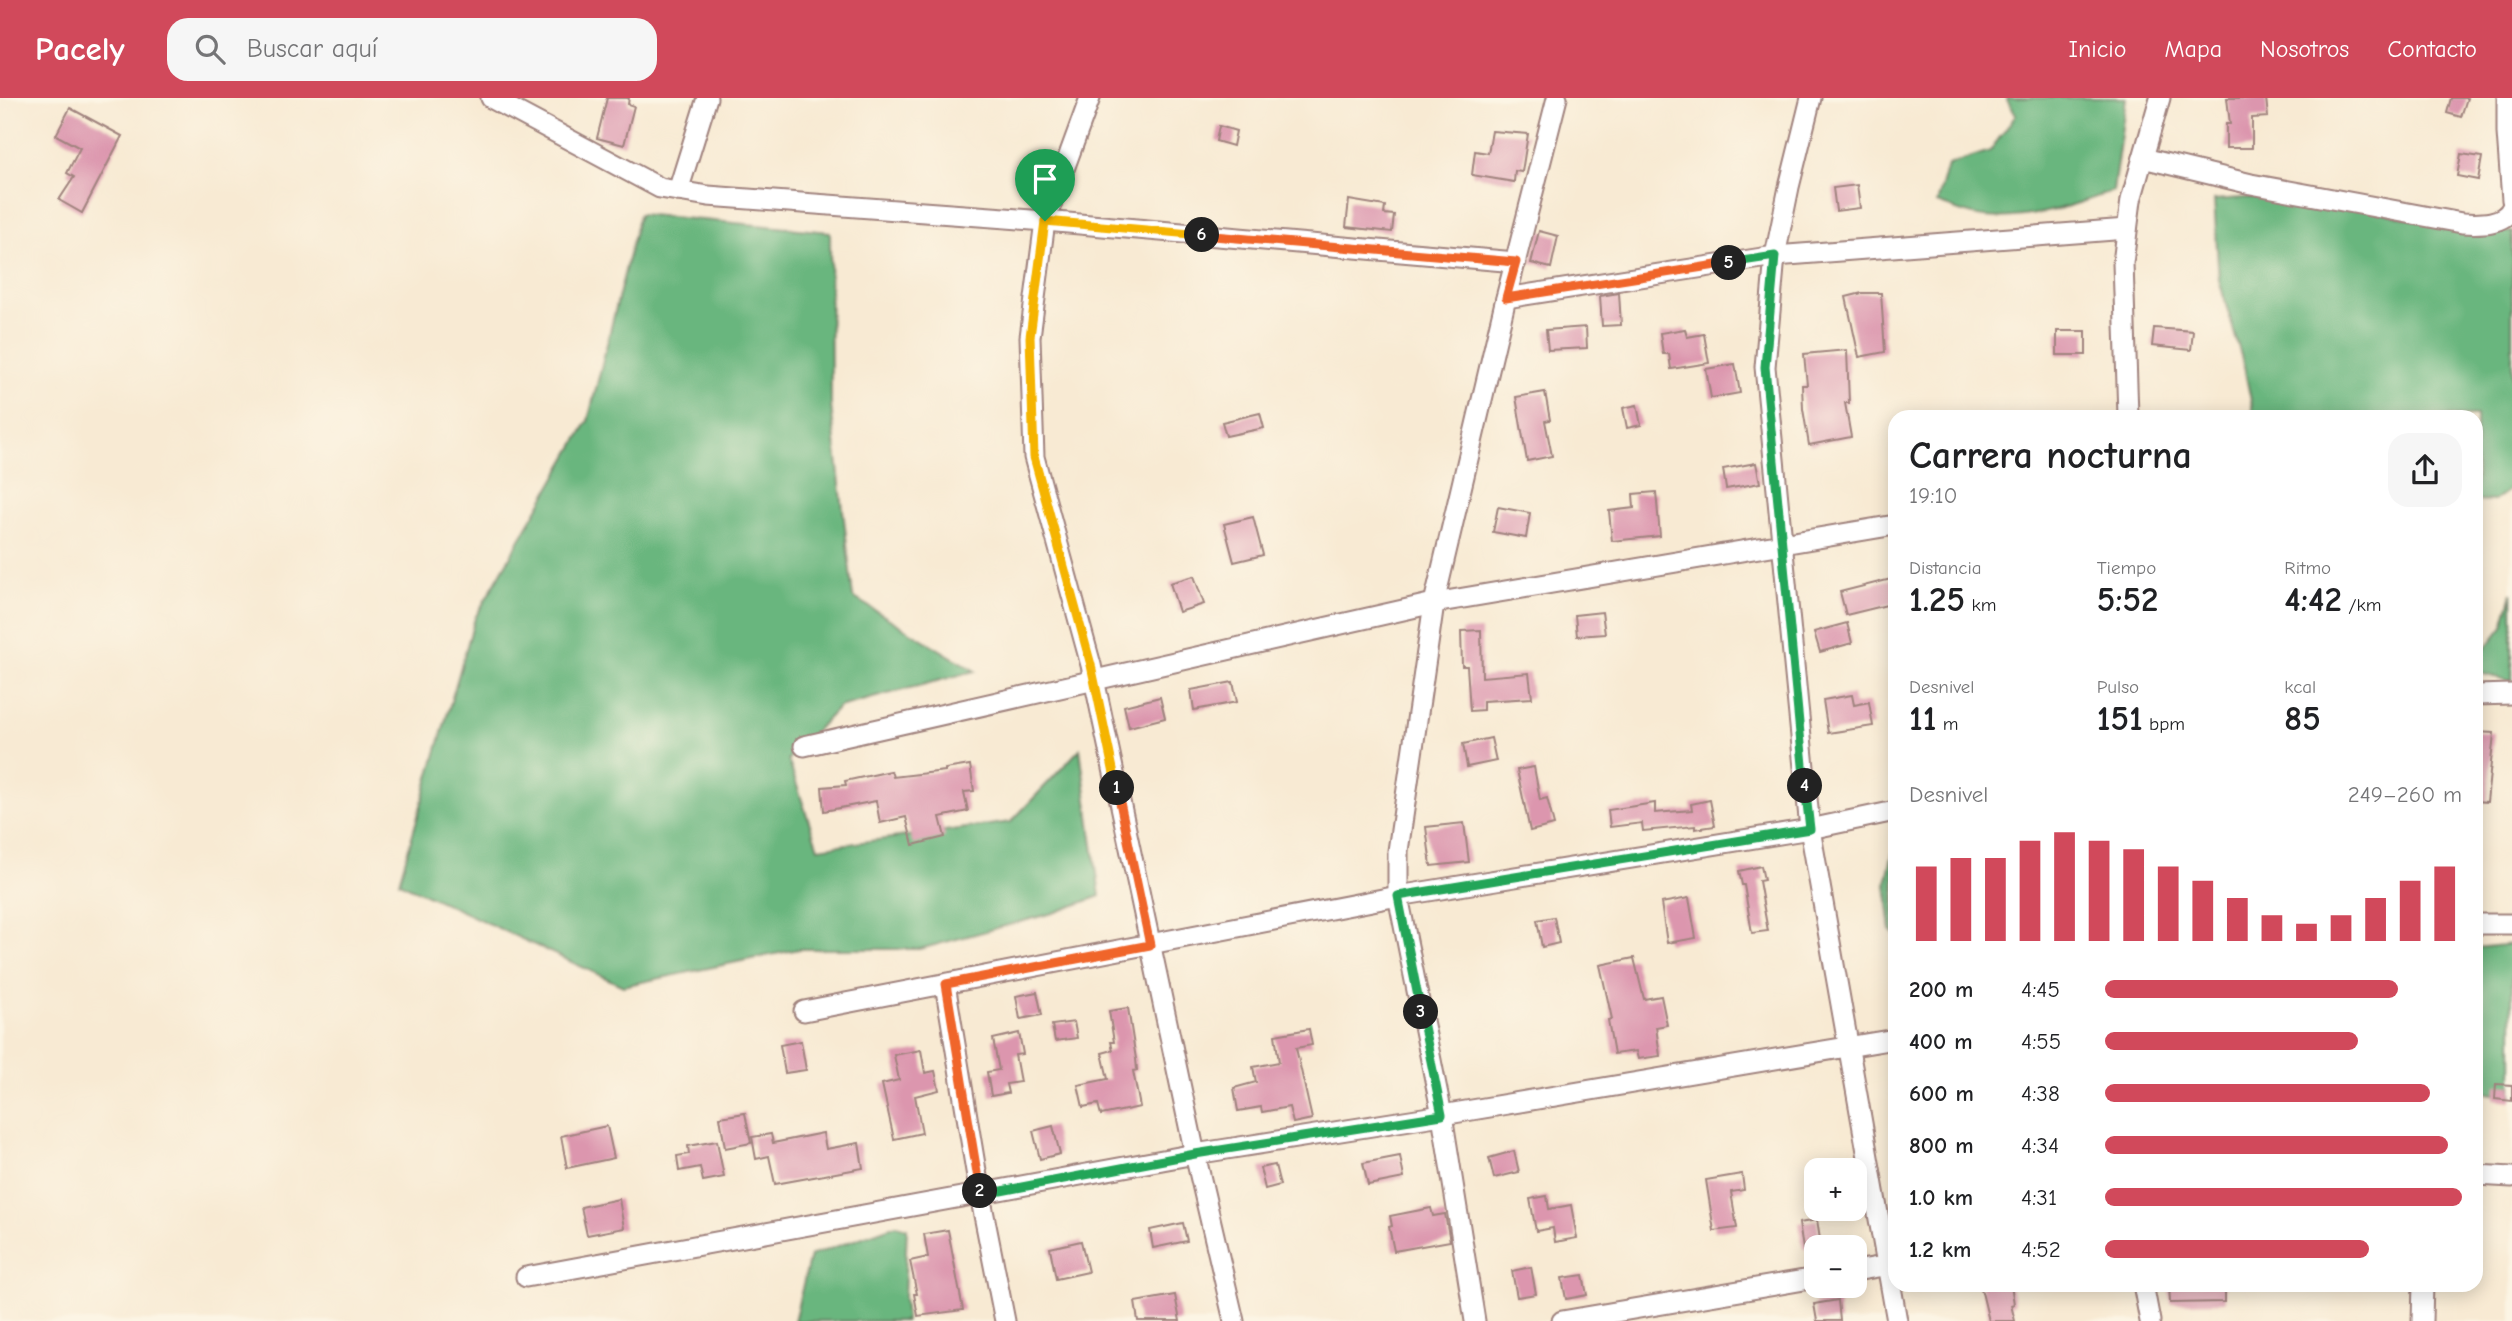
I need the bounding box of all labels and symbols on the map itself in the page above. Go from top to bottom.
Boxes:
pin [1015,149,1075,221]
pin: 6 [1184,218,1220,252]
pin: 5 [1712,246,1746,280]
pin: 4 [1787,768,1822,804]
pin: 1 [1100,770,1134,806]
pin: 3 [1404,995,1438,1030]
pin: 2 [962,1174,998,1208]

